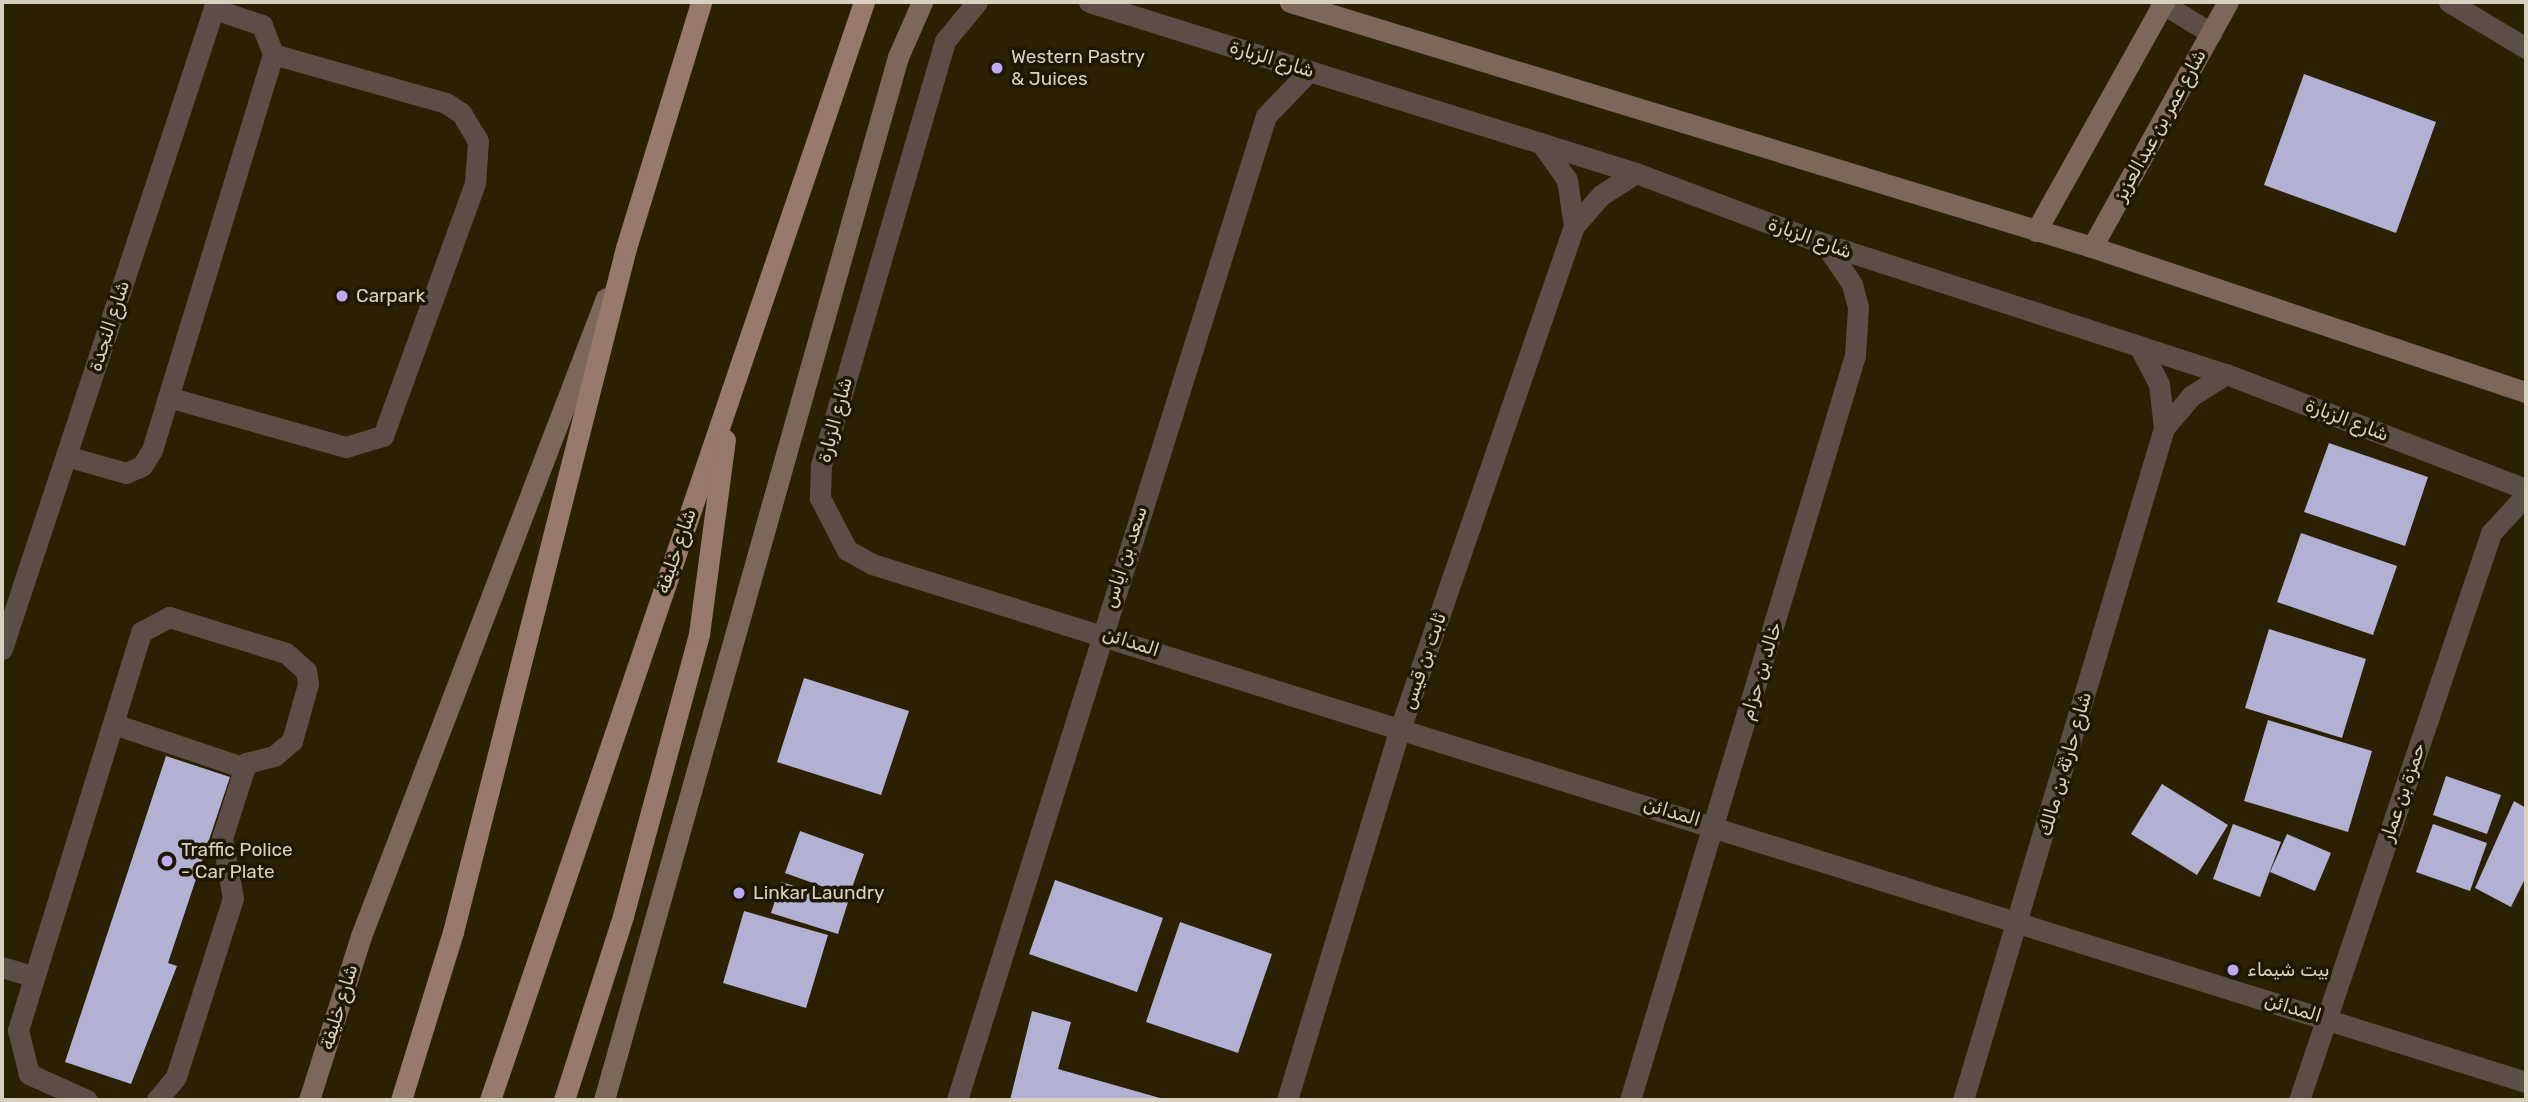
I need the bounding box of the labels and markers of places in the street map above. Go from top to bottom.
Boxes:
place label: Western Pastry & Juices [1011,46,1145,90]
marker: Western Pastry & Juices [989,60,1005,76]
place label: Carpark [356,285,425,307]
marker: Carpark [334,288,350,304]
place label: Traffic Police - Car Plate [181,839,293,883]
marker: Traffic Police - Car Plate [159,853,175,869]
place label: Linkar Laundry [753,882,885,904]
marker: Linkar Laundry [731,885,747,901]
place label: بيت شيماء [2247,959,2330,981]
marker: بيت شيماء [2225,962,2241,978]

